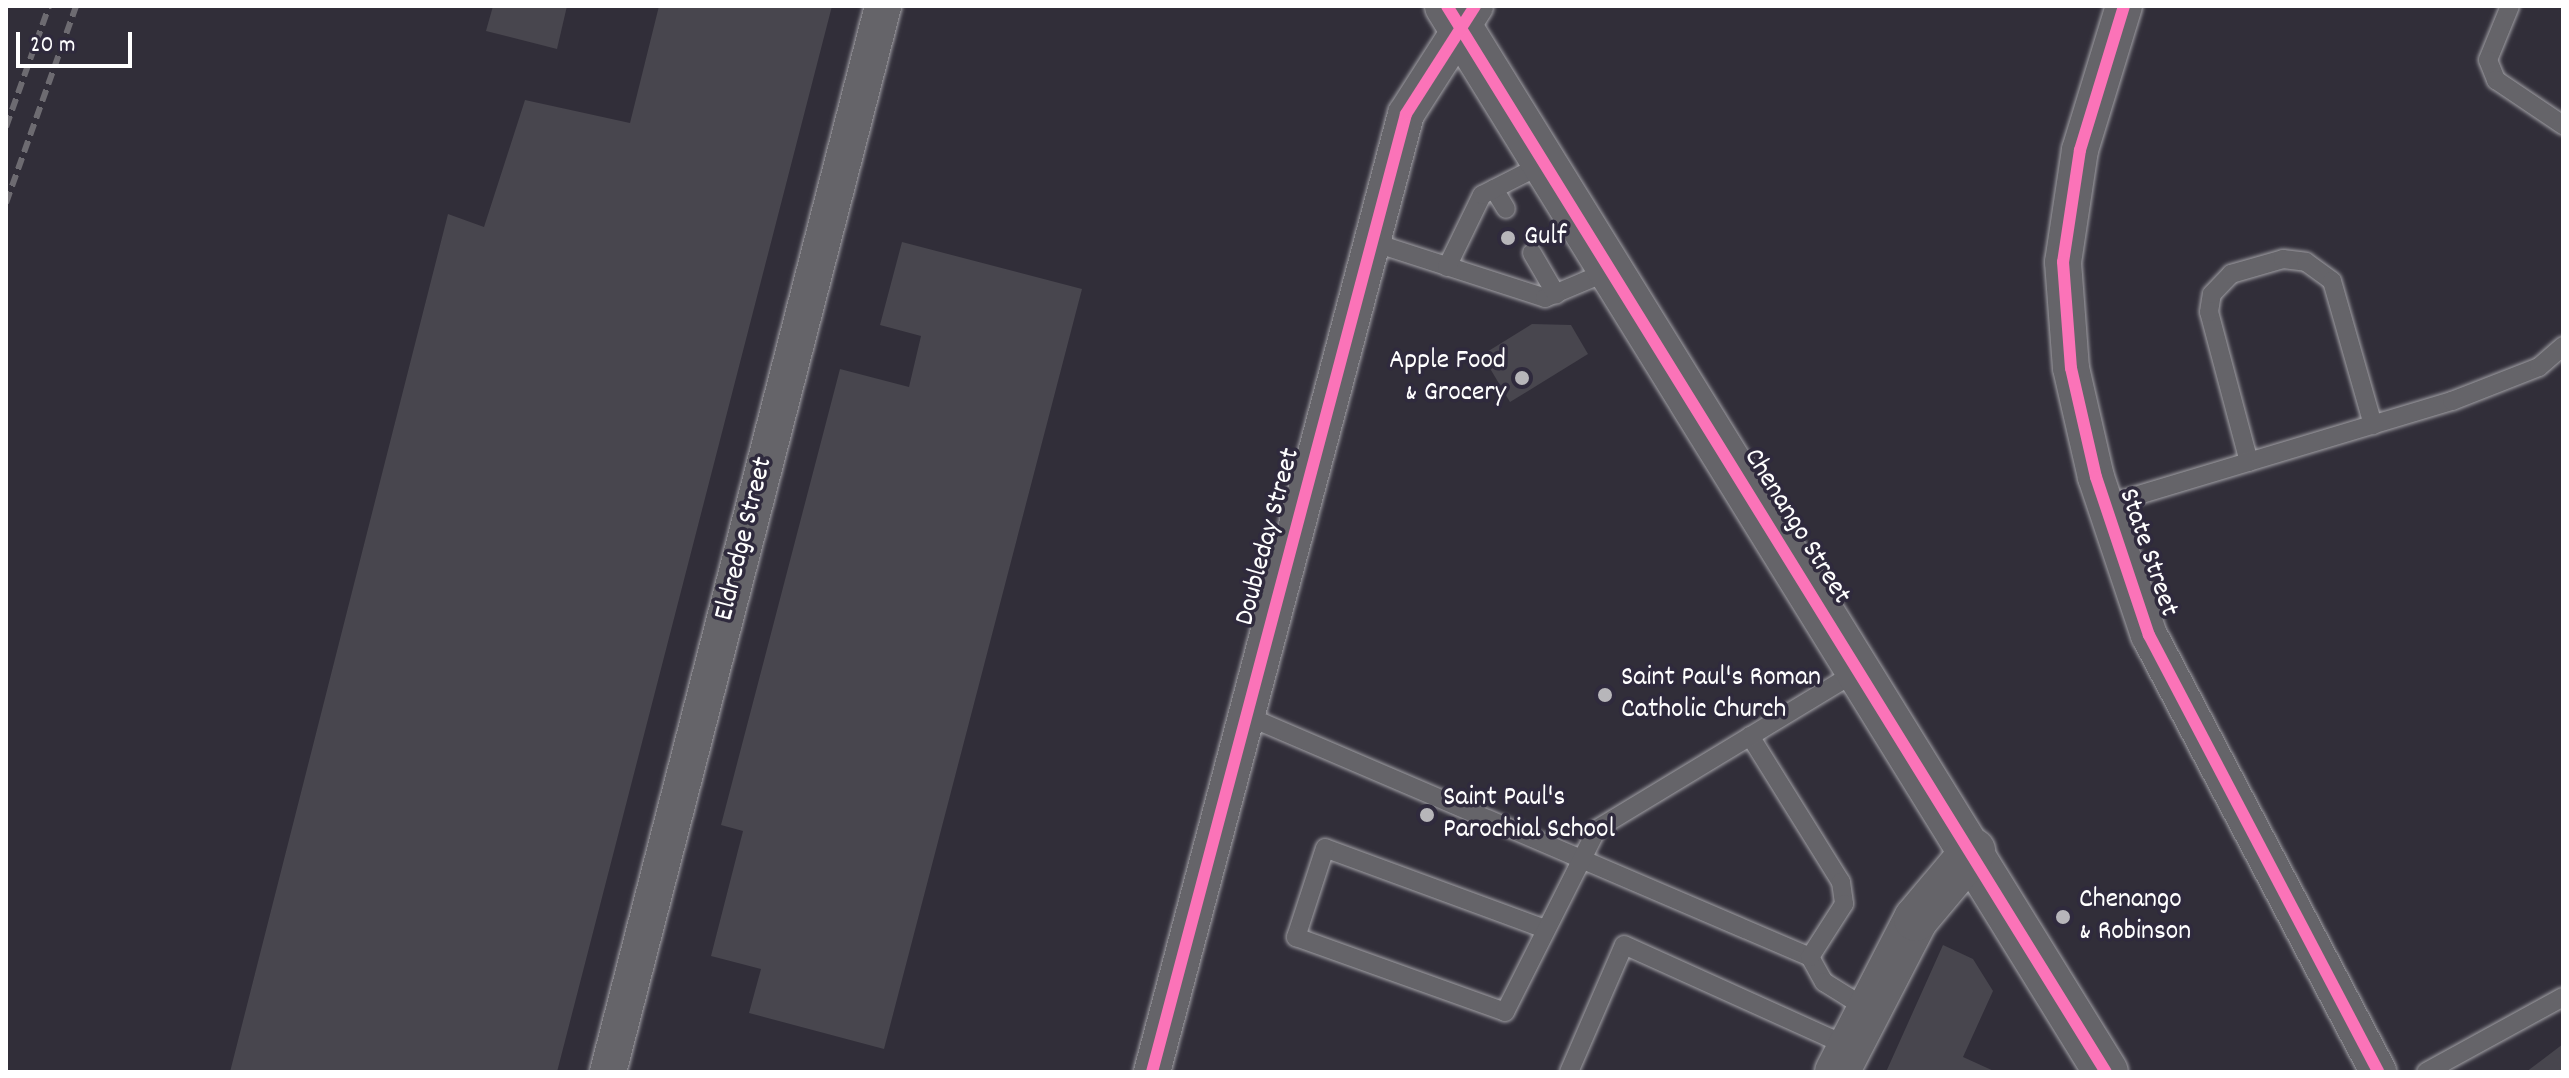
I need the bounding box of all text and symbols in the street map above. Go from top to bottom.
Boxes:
scale bar [20,16,136,66]
text: 20 m [30,29,76,63]
place label: Gulf [1524,221,1567,255]
marker: Gulf [1499,229,1517,247]
place label: Apple Food & Grocery [1389,345,1506,411]
marker: Apple Food & Grocery [1513,369,1531,387]
street label: Chenango Street [1735,443,1857,611]
street label: Doubleday Street [1229,445,1309,629]
street label: Eldredge Street [708,454,782,624]
street label: State Street [2109,485,2185,621]
place label: Saint Paul's Roman Catholic Church [1621,662,1821,728]
marker: Saint Paul's Roman Catholic Church [1596,686,1614,704]
place label: Saint Paul's Parochial School [1443,782,1615,848]
marker: Saint Paul's Parochial School [1418,806,1436,824]
place label: Chenango & Robinson [2079,884,2191,950]
marker: Chenango & Robinson [2054,908,2072,926]

